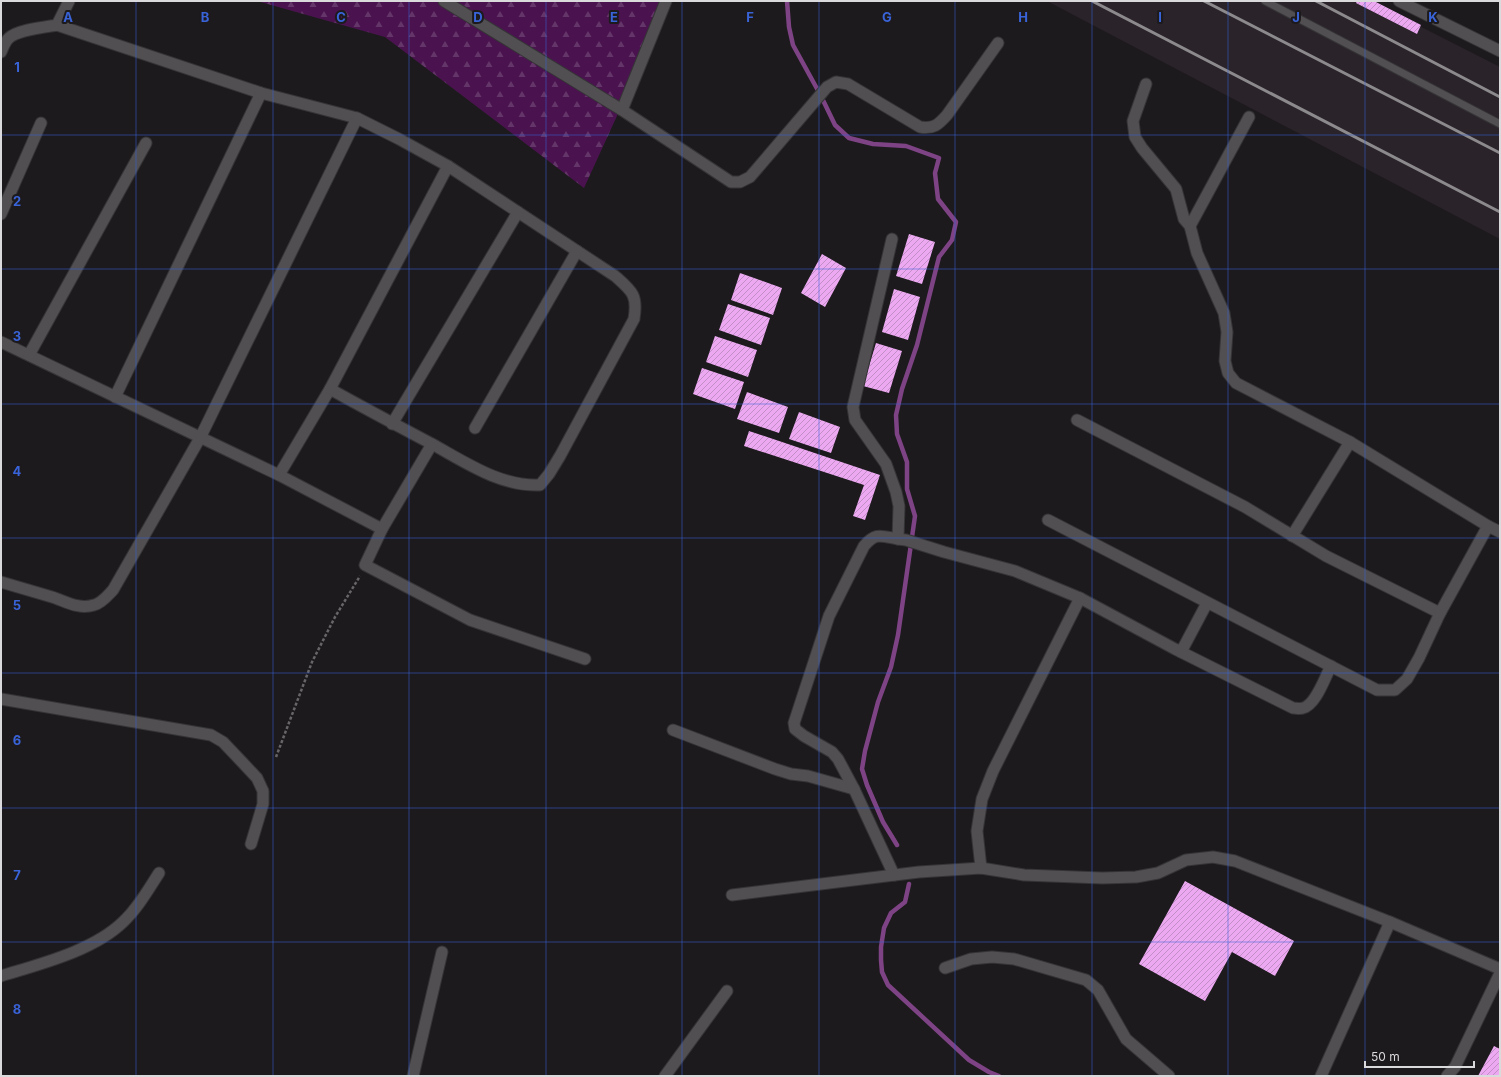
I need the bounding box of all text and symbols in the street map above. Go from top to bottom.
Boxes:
text: A [63,9,73,25]
text: B [201,9,210,25]
text: C [336,9,346,25]
text: D [473,9,483,25]
text: E [610,9,618,25]
text: F [746,9,754,25]
text: G [882,9,892,25]
text: H [1018,9,1028,25]
text: I [1158,9,1162,25]
text: J [1292,9,1300,25]
text: K [1428,9,1438,25]
text: 1 [14,59,20,75]
text: 2 [13,193,21,209]
text: 3 [13,328,21,344]
text: 4 [13,463,22,479]
text: 5 [13,597,21,613]
text: 6 [13,732,21,748]
text: 7 [13,867,21,883]
text: 8 [13,1001,21,1017]
scale bar [1365,1043,1474,1069]
text: 50 m [1371,1049,1400,1064]

